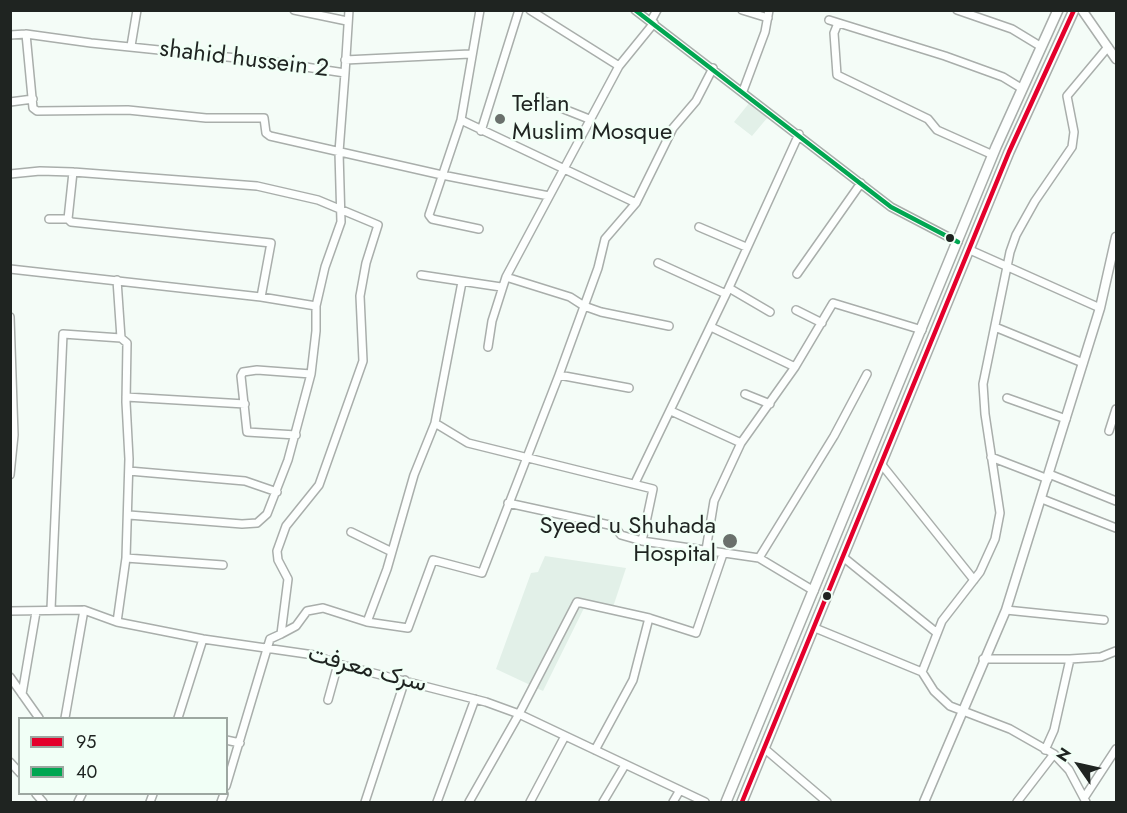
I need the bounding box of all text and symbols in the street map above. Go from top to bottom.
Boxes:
street label: shahid hussein 2 [158,35,330,85]
place label: Teflan Muslim Mosque [512,91,672,147]
marker: Teflan Muslim Mosque [493,112,507,126]
unlabelled marker [944,232,956,244]
place label: Syeed u Shuhada Hospital [540,513,716,569]
marker: Syeed u Shuhada Hospital [721,532,739,550]
unlabelled marker [821,590,833,602]
street label: سرک معرفت [305,640,429,700]
legend [18,717,228,795]
text: 95 [76,729,97,755]
north arrow [1049,735,1109,795]
text: N [1051,743,1077,766]
text: 40 [76,759,97,785]

